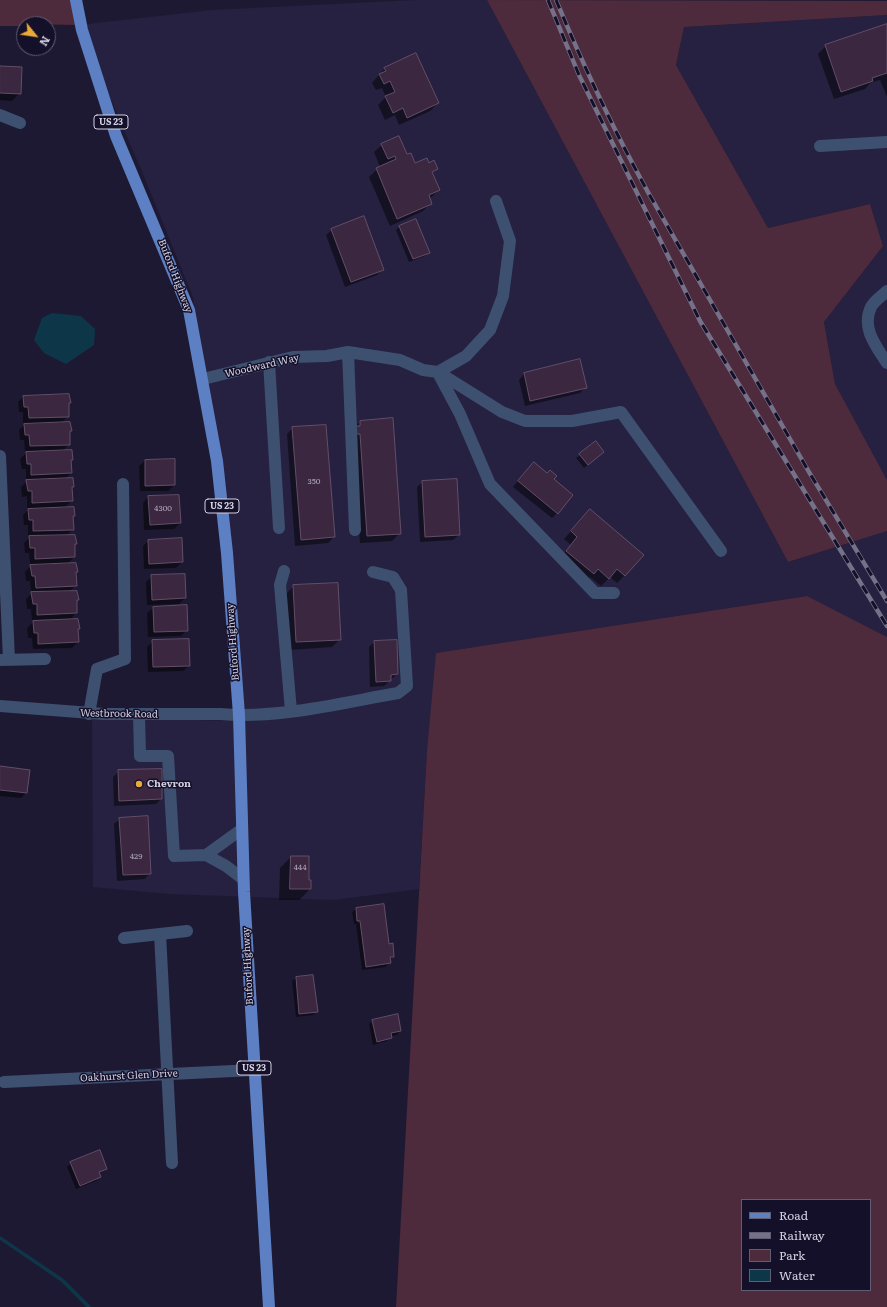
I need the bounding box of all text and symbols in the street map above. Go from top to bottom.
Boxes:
north arrow [16,16,56,56]
text: N [36,33,55,49]
road number: US 23 [94,115,128,129]
street label: Buford Highway [155,238,195,314]
street label: Woodward Way [224,352,300,380]
house number: 350 [308,477,320,487]
road number: US 23 [205,499,239,513]
house number: 4300 [154,504,172,514]
street label: Buford Highway [224,603,242,681]
street label: Westbrook Road [80,707,158,721]
place label: Chevron [147,778,191,790]
marker: Chevron [134,779,144,789]
house number: 429 [130,852,142,862]
house number: 444 [293,863,307,873]
street label: Buford Highway [240,927,256,1005]
road number: US 23 [237,1061,271,1075]
street label: Oakhurst Glen Drive [80,1067,178,1085]
legend [741,1199,871,1291]
text: Road [779,1206,808,1224]
text: Railway [779,1226,825,1244]
text: Park [779,1246,805,1264]
text: Water [779,1266,815,1284]

